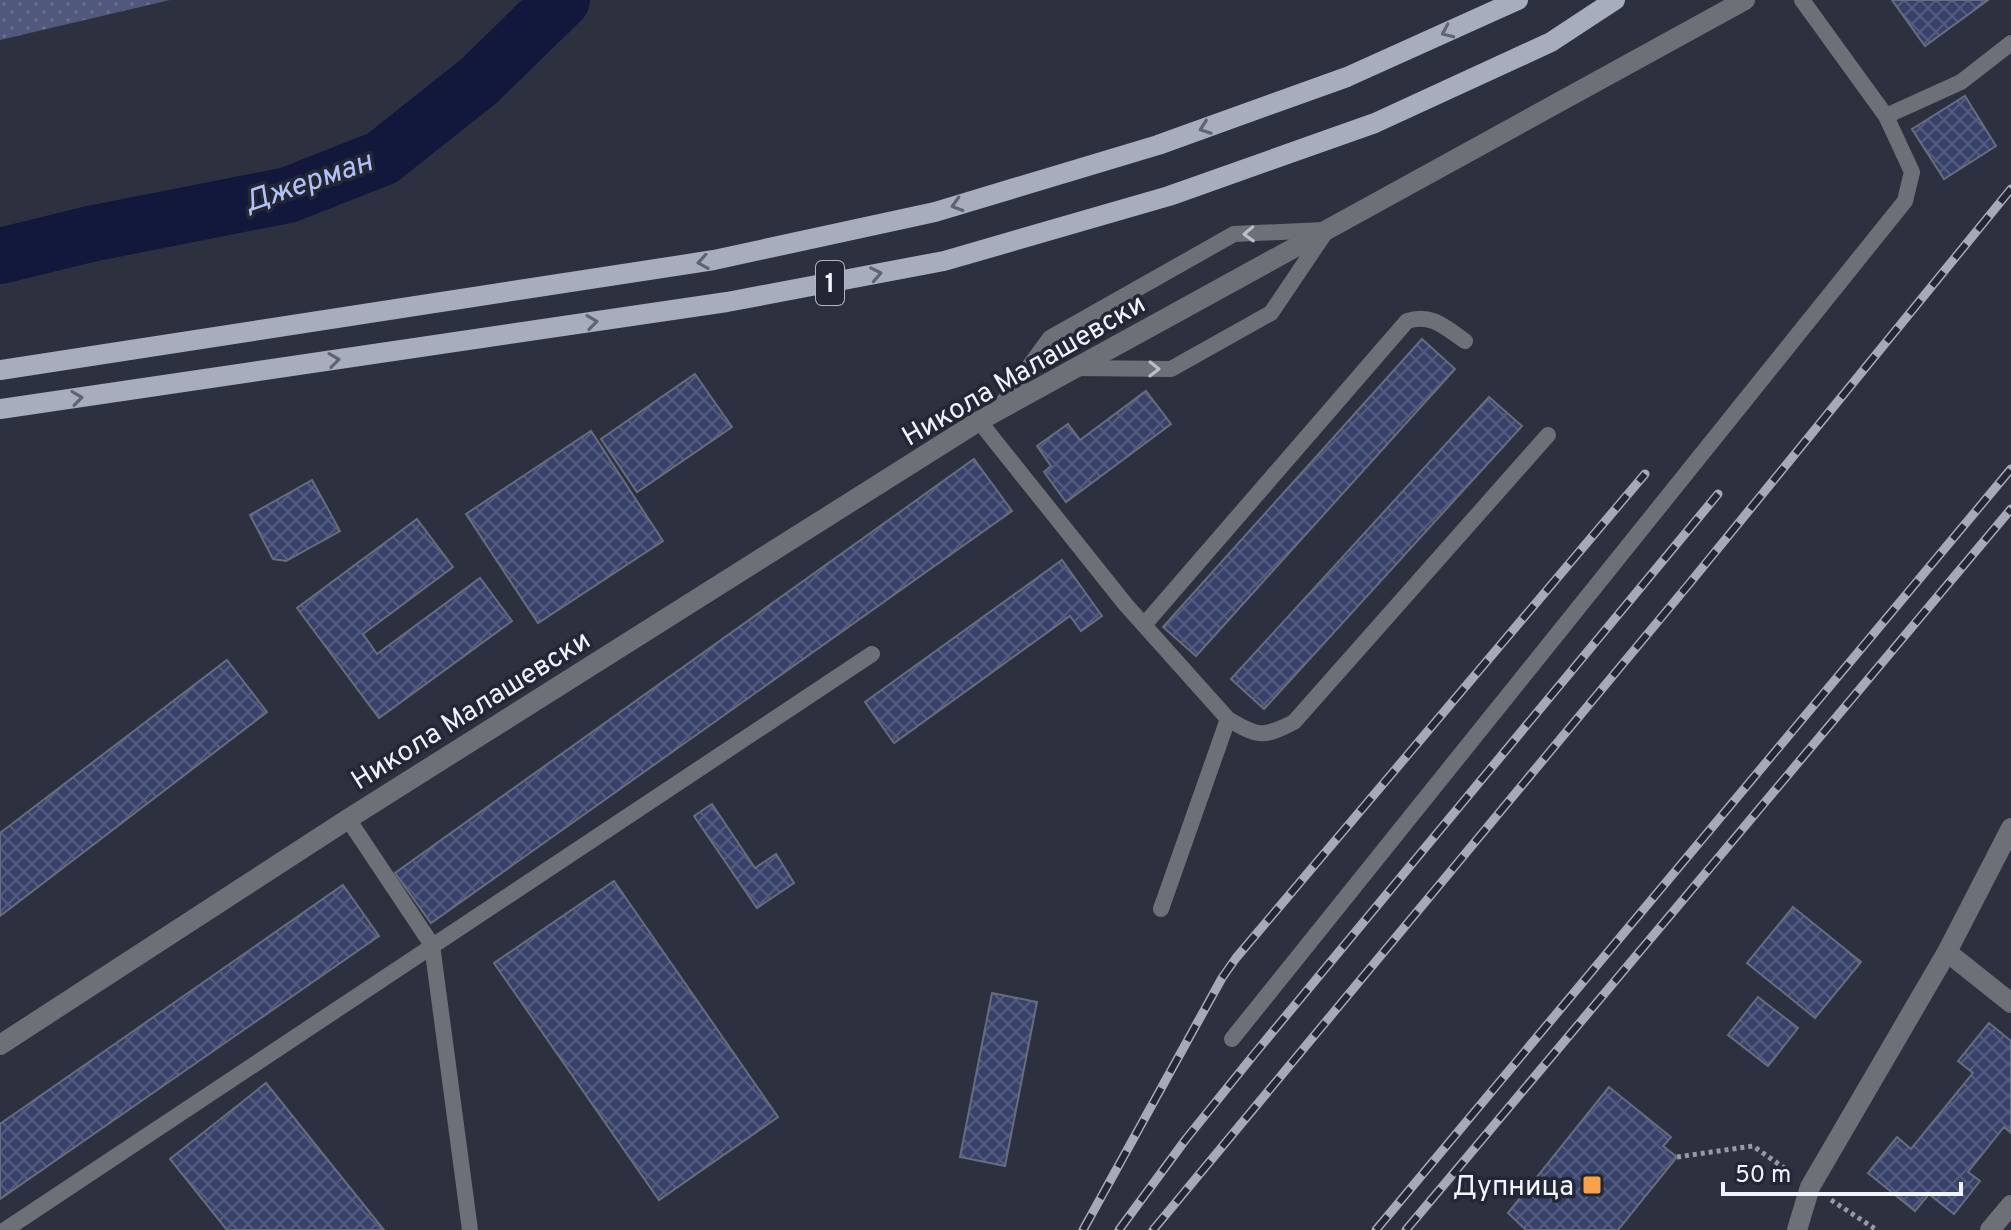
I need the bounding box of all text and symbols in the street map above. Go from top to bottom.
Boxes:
one-way arrow [1441,22,1455,38]
one-way arrow [1199,118,1213,135]
water label: Джерман [240,144,378,223]
one-way arrow [951,196,965,212]
one-way arrow [1242,225,1255,242]
one-way arrow [697,252,710,269]
road number: 1 [816,261,844,305]
one-way arrow [868,266,882,283]
street label: Никола Малашевски [896,287,1153,456]
one-way arrow [585,314,598,331]
one-way arrow [328,352,341,369]
one-way arrow [1148,360,1161,378]
one-way arrow [70,390,84,407]
street label: Никола Малашевски [345,623,598,800]
scale bar [1723,1146,1961,1196]
text: 50 m [1735,1161,1791,1191]
place label: Дупница [1453,1170,1574,1206]
marker: Дупница [1581,1174,1603,1196]

